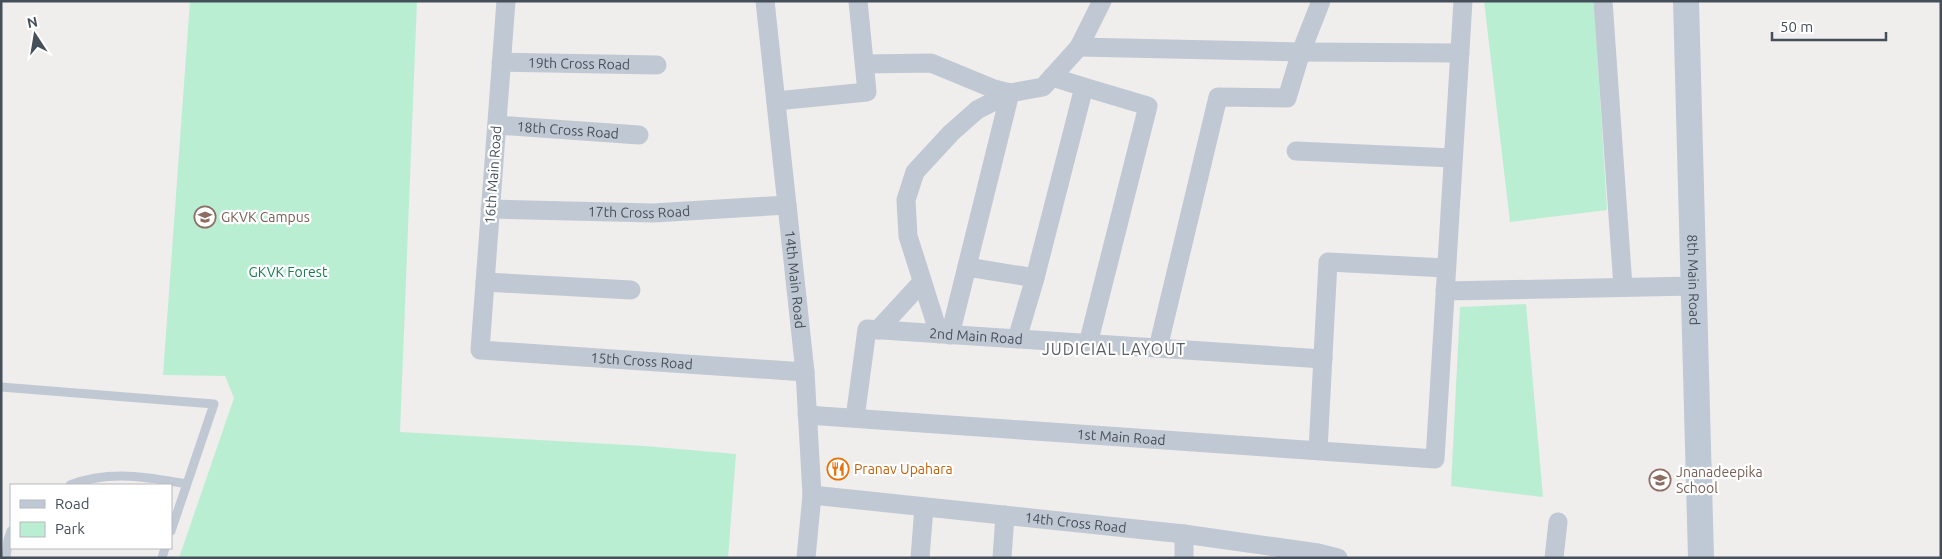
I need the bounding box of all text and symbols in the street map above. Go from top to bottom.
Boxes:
north arrow [10,10,60,60]
scale bar [1772,10,1886,42]
text: N [26,13,39,31]
text: 50 m [1780,18,1813,35]
street label: 19th Cross Road [528,55,630,72]
street label: 18th Cross Road [516,118,619,142]
street label: 16th Main Road [482,125,504,225]
street label: 17th Cross Road [588,203,691,221]
school or university icon: GKVK Campus [193,205,217,229]
place label: GKVK Campus [221,209,310,225]
street label: 14th Main Road [782,229,808,329]
street label: 8th Main Road [1684,234,1703,326]
park label: GKVK Forest [249,264,328,280]
street label: 2nd Main Road [929,325,1023,347]
district label: JUDICIAL LAYOUT [1042,340,1186,358]
street label: 15th Cross Road [590,350,693,372]
street label: 1st Main Road [1076,426,1166,448]
restaurant icon: Pranav Upahara [826,457,850,481]
place label: Pranav Upahara [854,461,953,477]
place label: Jnanadeepika School [1676,464,1763,496]
school or university icon: Jnanadeepika School [1648,468,1672,492]
legend [10,484,172,549]
text: Road [55,495,90,512]
street label: 14th Cross Road [1024,509,1127,536]
text: Park [55,520,85,537]

